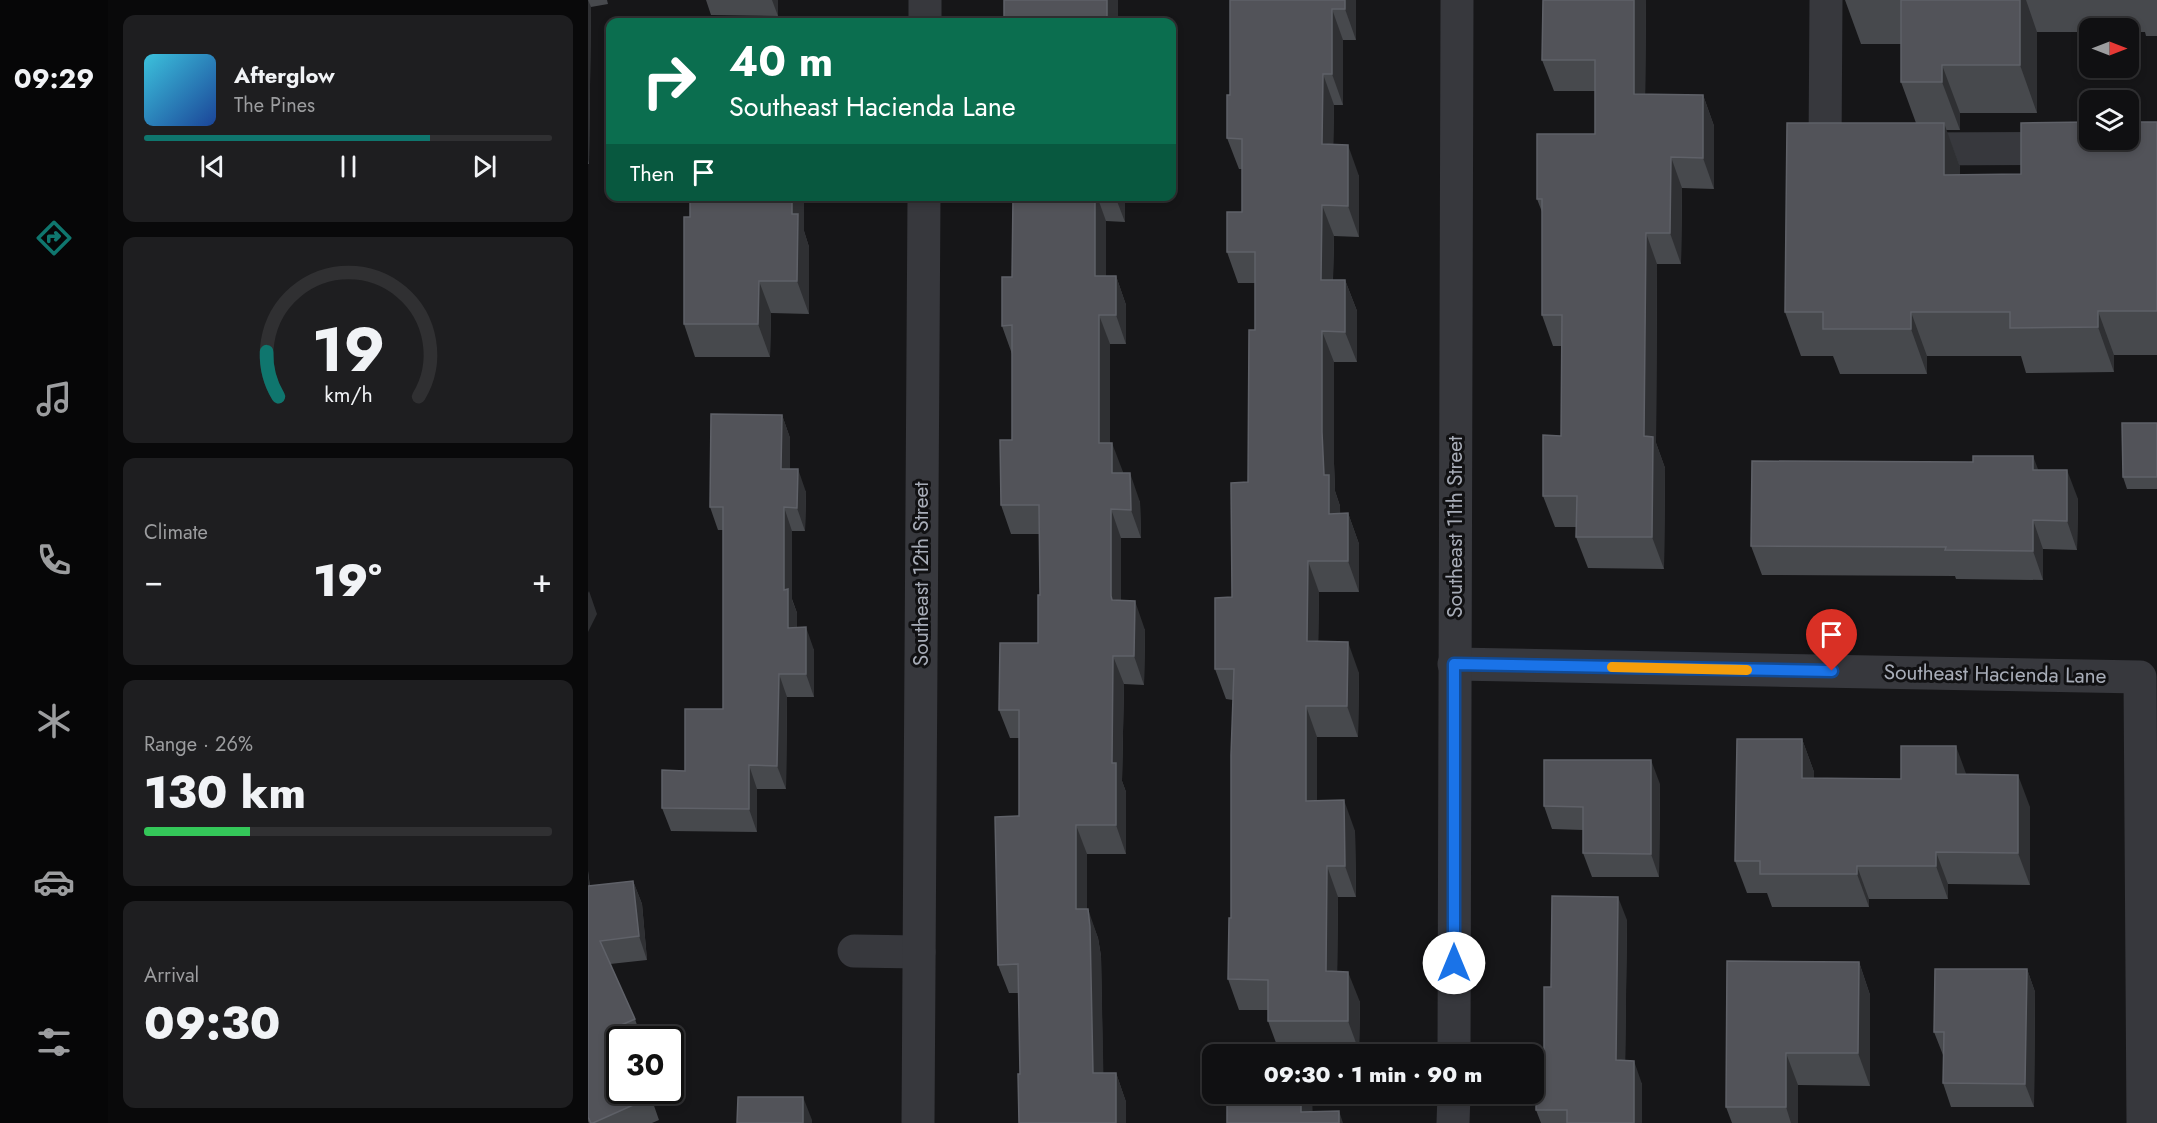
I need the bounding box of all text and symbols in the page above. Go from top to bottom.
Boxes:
north arrow [2079,18,2139,78]
map controls [2079,18,2139,150]
text: 40 m [729,31,833,92]
icon: right [630,42,708,120]
text: 09:29 [14,59,94,98]
text: Afterglow [234,59,335,91]
text: Southeast Hacienda Lane [729,87,1016,126]
button: layers [2079,90,2139,150]
text: The Pines [234,91,315,120]
icon: previous [196,150,229,183]
icon: pause [332,150,365,183]
icon: next [468,150,501,183]
icon: arrive [687,156,720,189]
text: Then [630,157,675,189]
icon: directions [33,217,75,259]
text: 19 [311,304,385,394]
icon: music [33,378,75,420]
text: km/h [324,379,372,410]
street label: Southeast 11th Street [1440,436,1470,618]
street label: Southeast 12th Street [906,482,936,666]
text: Climate [144,518,208,547]
icon: phone [33,539,75,581]
text: 19° [313,548,382,613]
text: − [144,557,163,604]
text: + [532,557,552,604]
pin [1806,609,1857,671]
icon: arrive [1815,618,1848,651]
street label: Southeast Hacienda Lane [1883,657,2107,691]
icon: climate [33,700,75,742]
text: Range · 26% [144,730,253,759]
text: 130 km [144,760,306,825]
icon: car [33,861,75,903]
position arrow [1422,931,1486,995]
text: Arrival [144,961,199,990]
text: 09:30 [144,991,280,1056]
icon: filters [33,1021,75,1063]
speed limit sign: 30 [606,1026,684,1104]
text: 09:30 · 1 min · 90 m [1264,1058,1482,1090]

